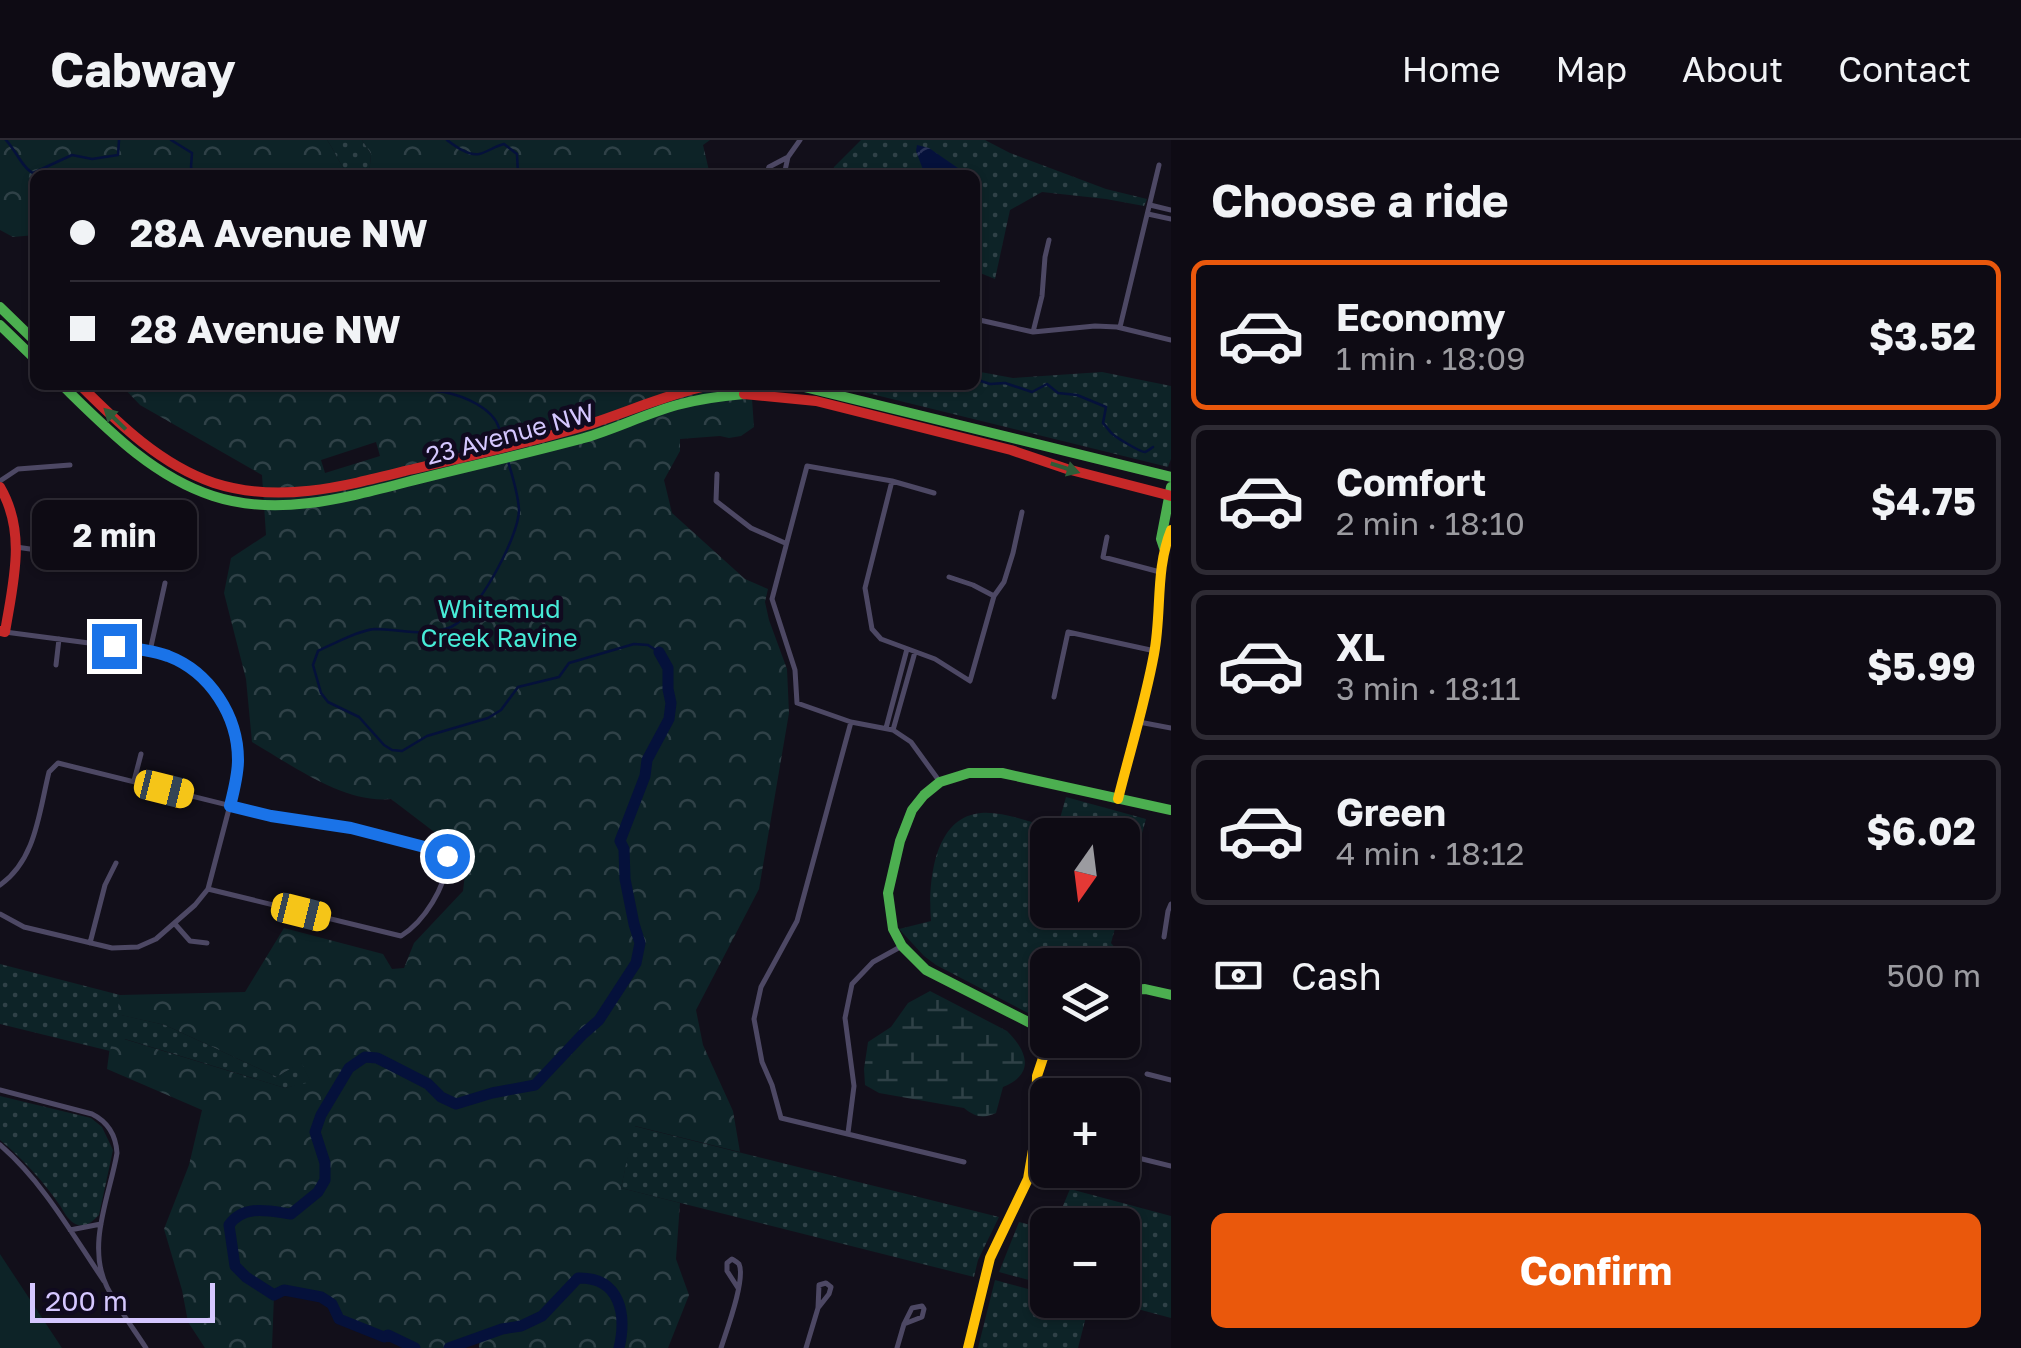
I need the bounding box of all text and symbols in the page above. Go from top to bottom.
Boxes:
text: Cabway [50,40,236,98]
text: Home [1402,48,1501,90]
text: Map [1556,48,1627,90]
text: About [1682,48,1783,90]
text: Contact [1838,48,1971,90]
text: Choose a ride [1211,173,1509,227]
text: 28A Avenue NW [130,210,428,255]
icon: car [1216,290,1306,380]
text: Economy [1336,294,1505,339]
text: 28 Avenue NW [130,306,401,351]
text: $3.52 [1869,313,1976,358]
text: 1 min · 18:09 [1336,339,1526,377]
street label: 23 Avenue NW [422,396,597,471]
one-way arrow [104,408,128,431]
icon: car [1216,455,1306,545]
text: Comfort [1336,459,1486,504]
one-way arrow [1050,461,1080,476]
text: $4.75 [1871,478,1976,523]
callout: 2 min [32,501,196,571]
text: 2 min · 18:10 [1336,504,1525,542]
text: 2 min [73,516,156,554]
park label: Whitemud Creek Ravine [421,593,577,653]
icon: car [1216,620,1306,710]
route end [92,624,137,669]
text: XL [1336,624,1385,669]
text: $5.99 [1867,643,1976,688]
text: 3 min · 18:11 [1336,669,1521,707]
car [131,767,197,811]
icon: car [1216,785,1306,875]
text: Green [1336,789,1446,834]
text: $6.02 [1866,808,1976,853]
north arrow [1030,818,1140,928]
map controls [1030,818,1140,1318]
route start [425,834,470,879]
text: 4 min · 18:12 [1336,834,1524,872]
car [268,890,334,934]
button: layers [1030,948,1140,1058]
icon: cash [1211,948,1266,1003]
text: Cash [1291,953,1382,998]
text: 500 m [1886,956,1981,994]
button: + [1030,1078,1140,1188]
button: − [1030,1208,1140,1318]
button: Confirm [1211,1213,1981,1328]
scale bar [30,1278,215,1322]
text: 200 m [45,1284,128,1317]

